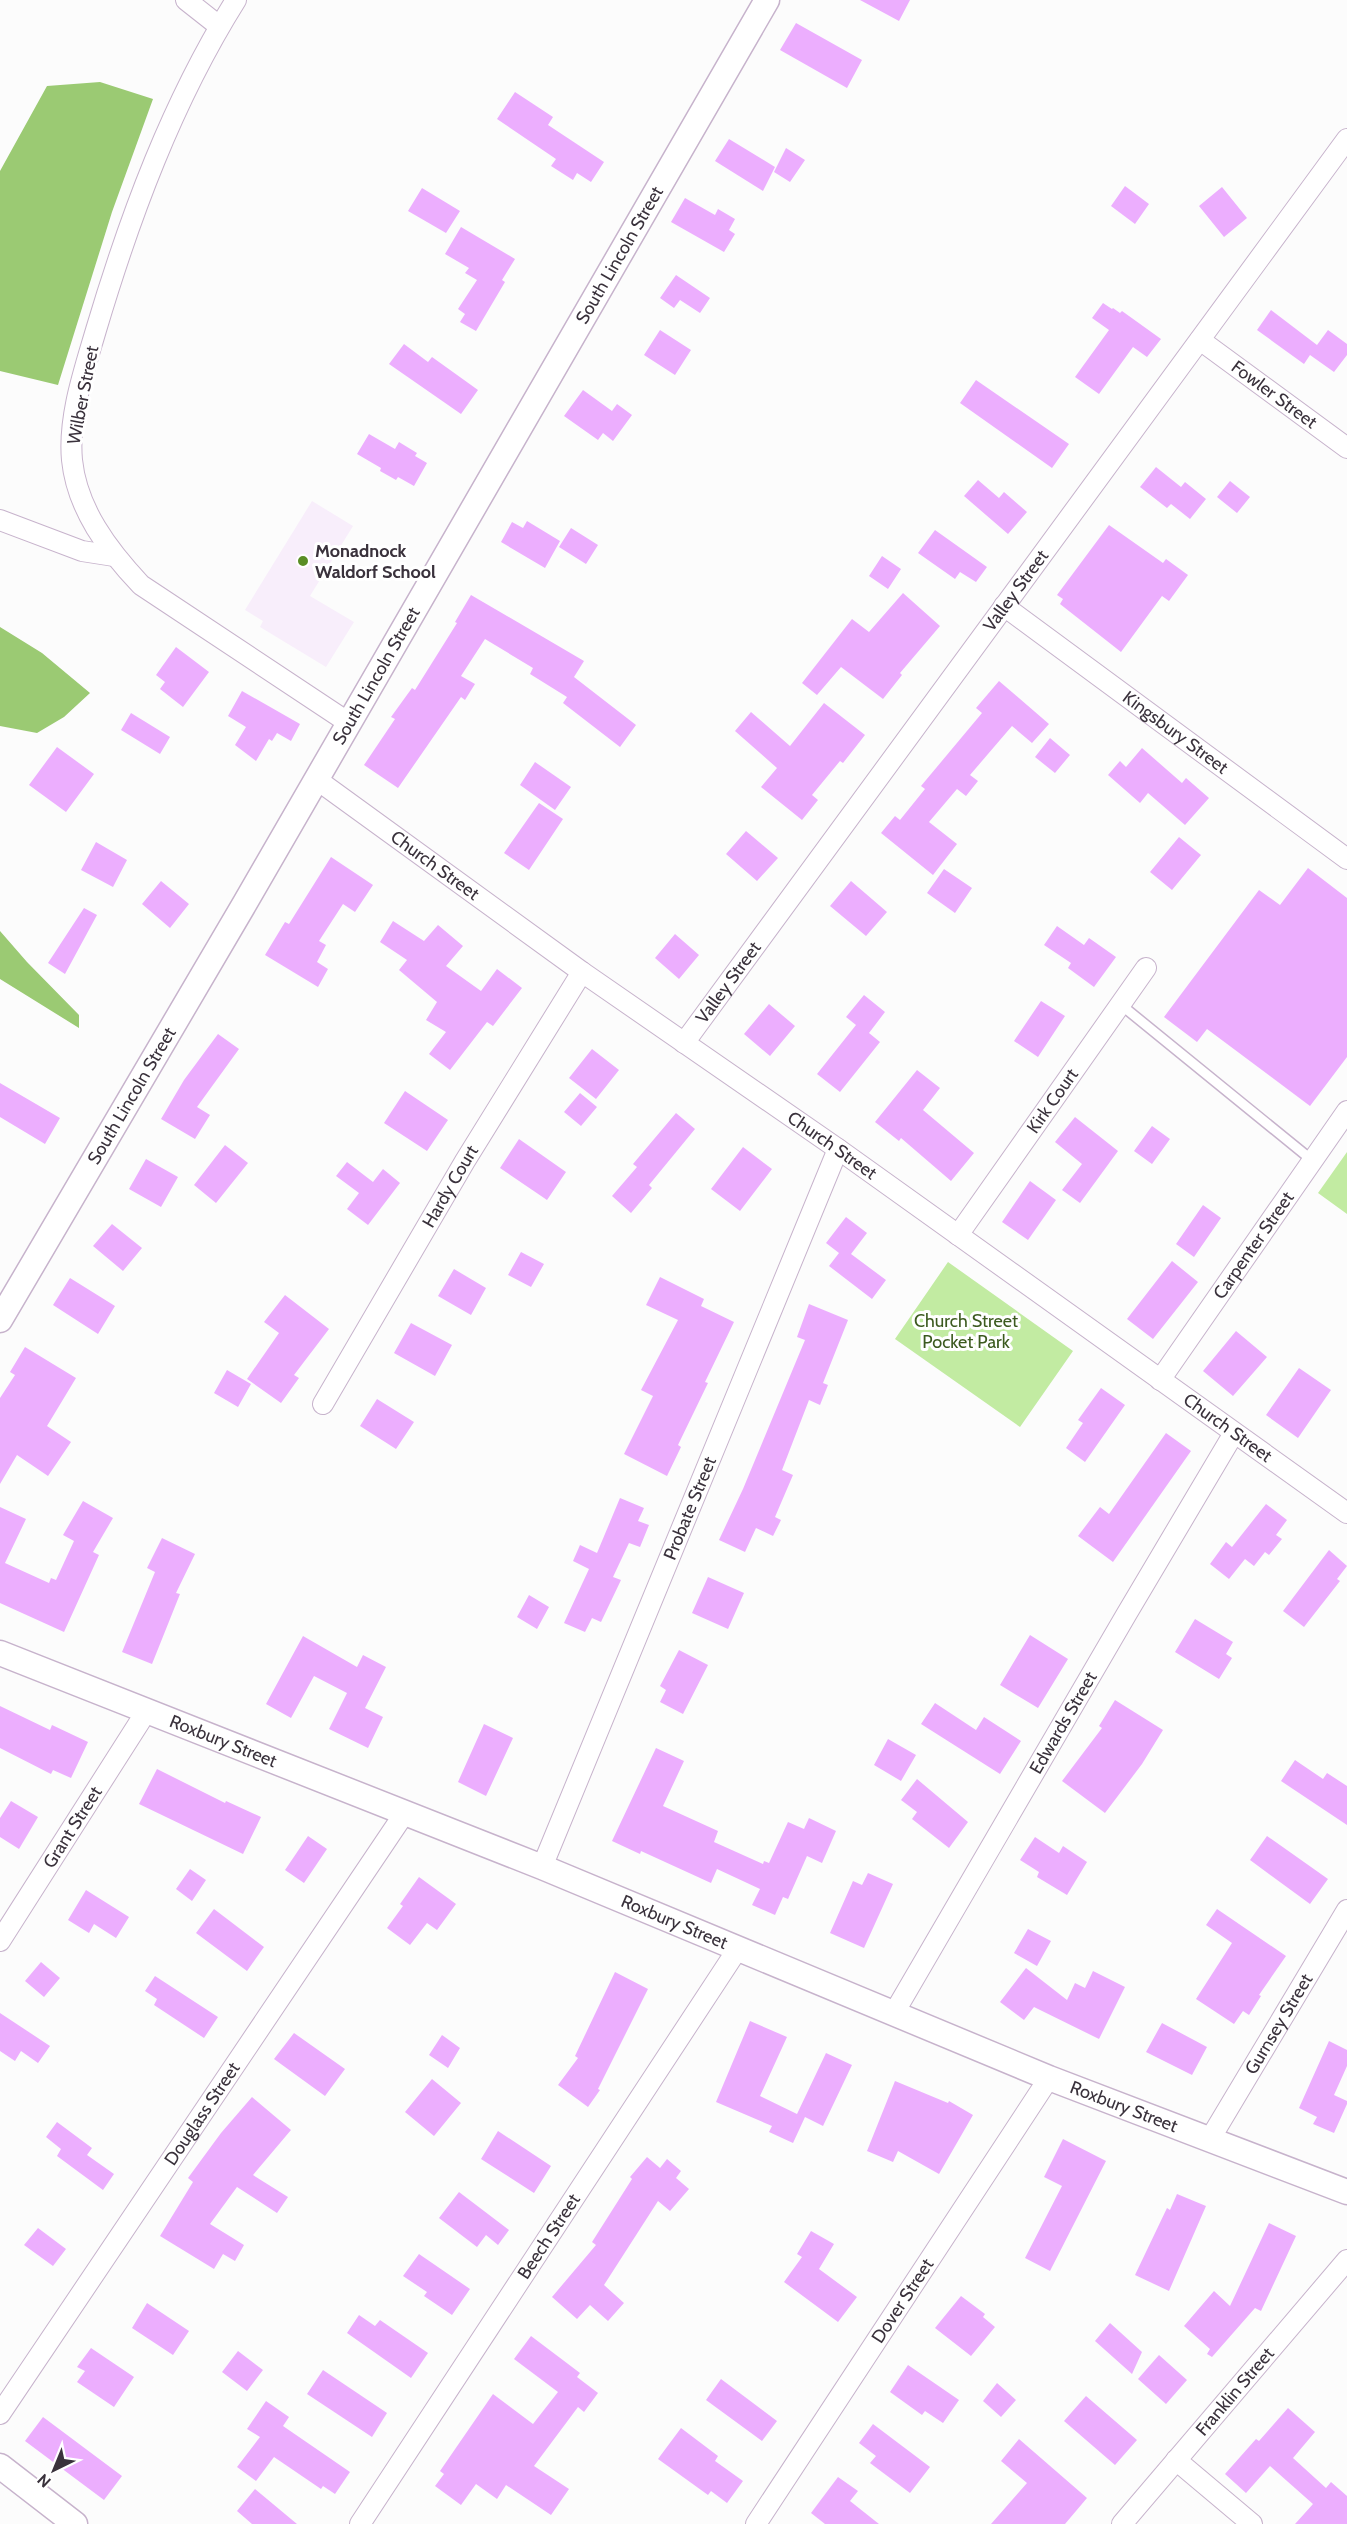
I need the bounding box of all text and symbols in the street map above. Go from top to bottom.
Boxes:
street label: South Lincoln Street [571,182,668,328]
street label: Wilber Street [63,344,103,446]
street label: Fowler Street [1227,356,1321,433]
place label: Monadnock Waldorf School [315,540,436,583]
street label: Valley Street [979,545,1053,636]
marker: Monadnock Waldorf School [296,554,310,568]
street label: South Lincoln Street [328,603,425,749]
street label: Kingsbury Street [1118,686,1232,779]
street label: Church Street [386,826,484,905]
street label: Valley Street [691,937,766,1028]
street label: South Lincoln Street [83,1023,181,1168]
street label: Kirk Court [1022,1064,1083,1138]
street label: Church Street [783,1106,881,1184]
street label: Hardy Court [417,1141,483,1232]
street label: Carpenter Street [1209,1187,1299,1303]
park label: Church Street Pocket Park [914,1310,1018,1353]
street label: Church Street [1179,1388,1276,1467]
street label: Probate Street [659,1453,721,1563]
street label: Edwards Street [1025,1668,1102,1778]
street label: Roxbury Street [167,1710,280,1772]
street label: Grant Street [38,1782,107,1872]
street label: Roxbury Street [618,1890,731,1954]
street label: Gurnsey Street [1240,1970,1317,2078]
street label: Douglass Street [160,2058,245,2169]
street label: Roxbury Street [1067,2076,1181,2137]
street label: Beech Street [513,2190,585,2283]
street label: Dover Street [867,2254,938,2347]
street label: Franklin Street [1191,2343,1279,2440]
north arrow [24,2440,84,2500]
text: N [33,2470,55,2491]

